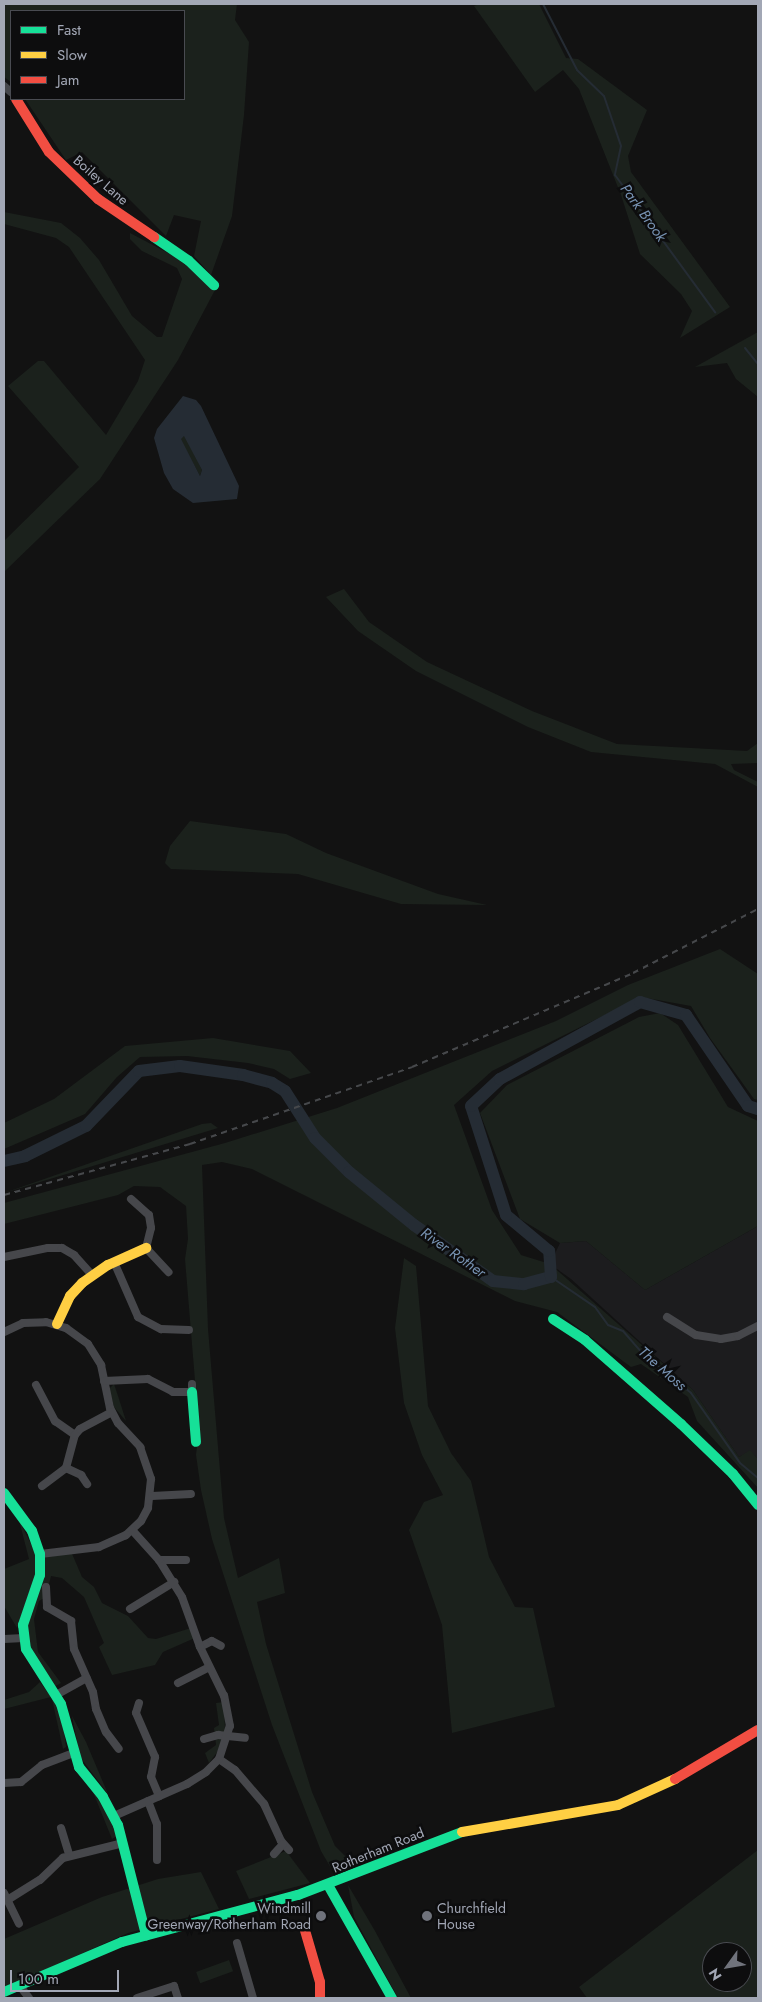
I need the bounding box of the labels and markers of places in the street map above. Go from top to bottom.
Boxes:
place label: Windmill Greenway/Rotherham Road [148,1900,311,1932]
place label: Churchfield House [437,1900,506,1932]
marker: Windmill Greenway/Rotherham Road [315,1910,327,1922]
marker: Churchfield House [421,1910,433,1922]

